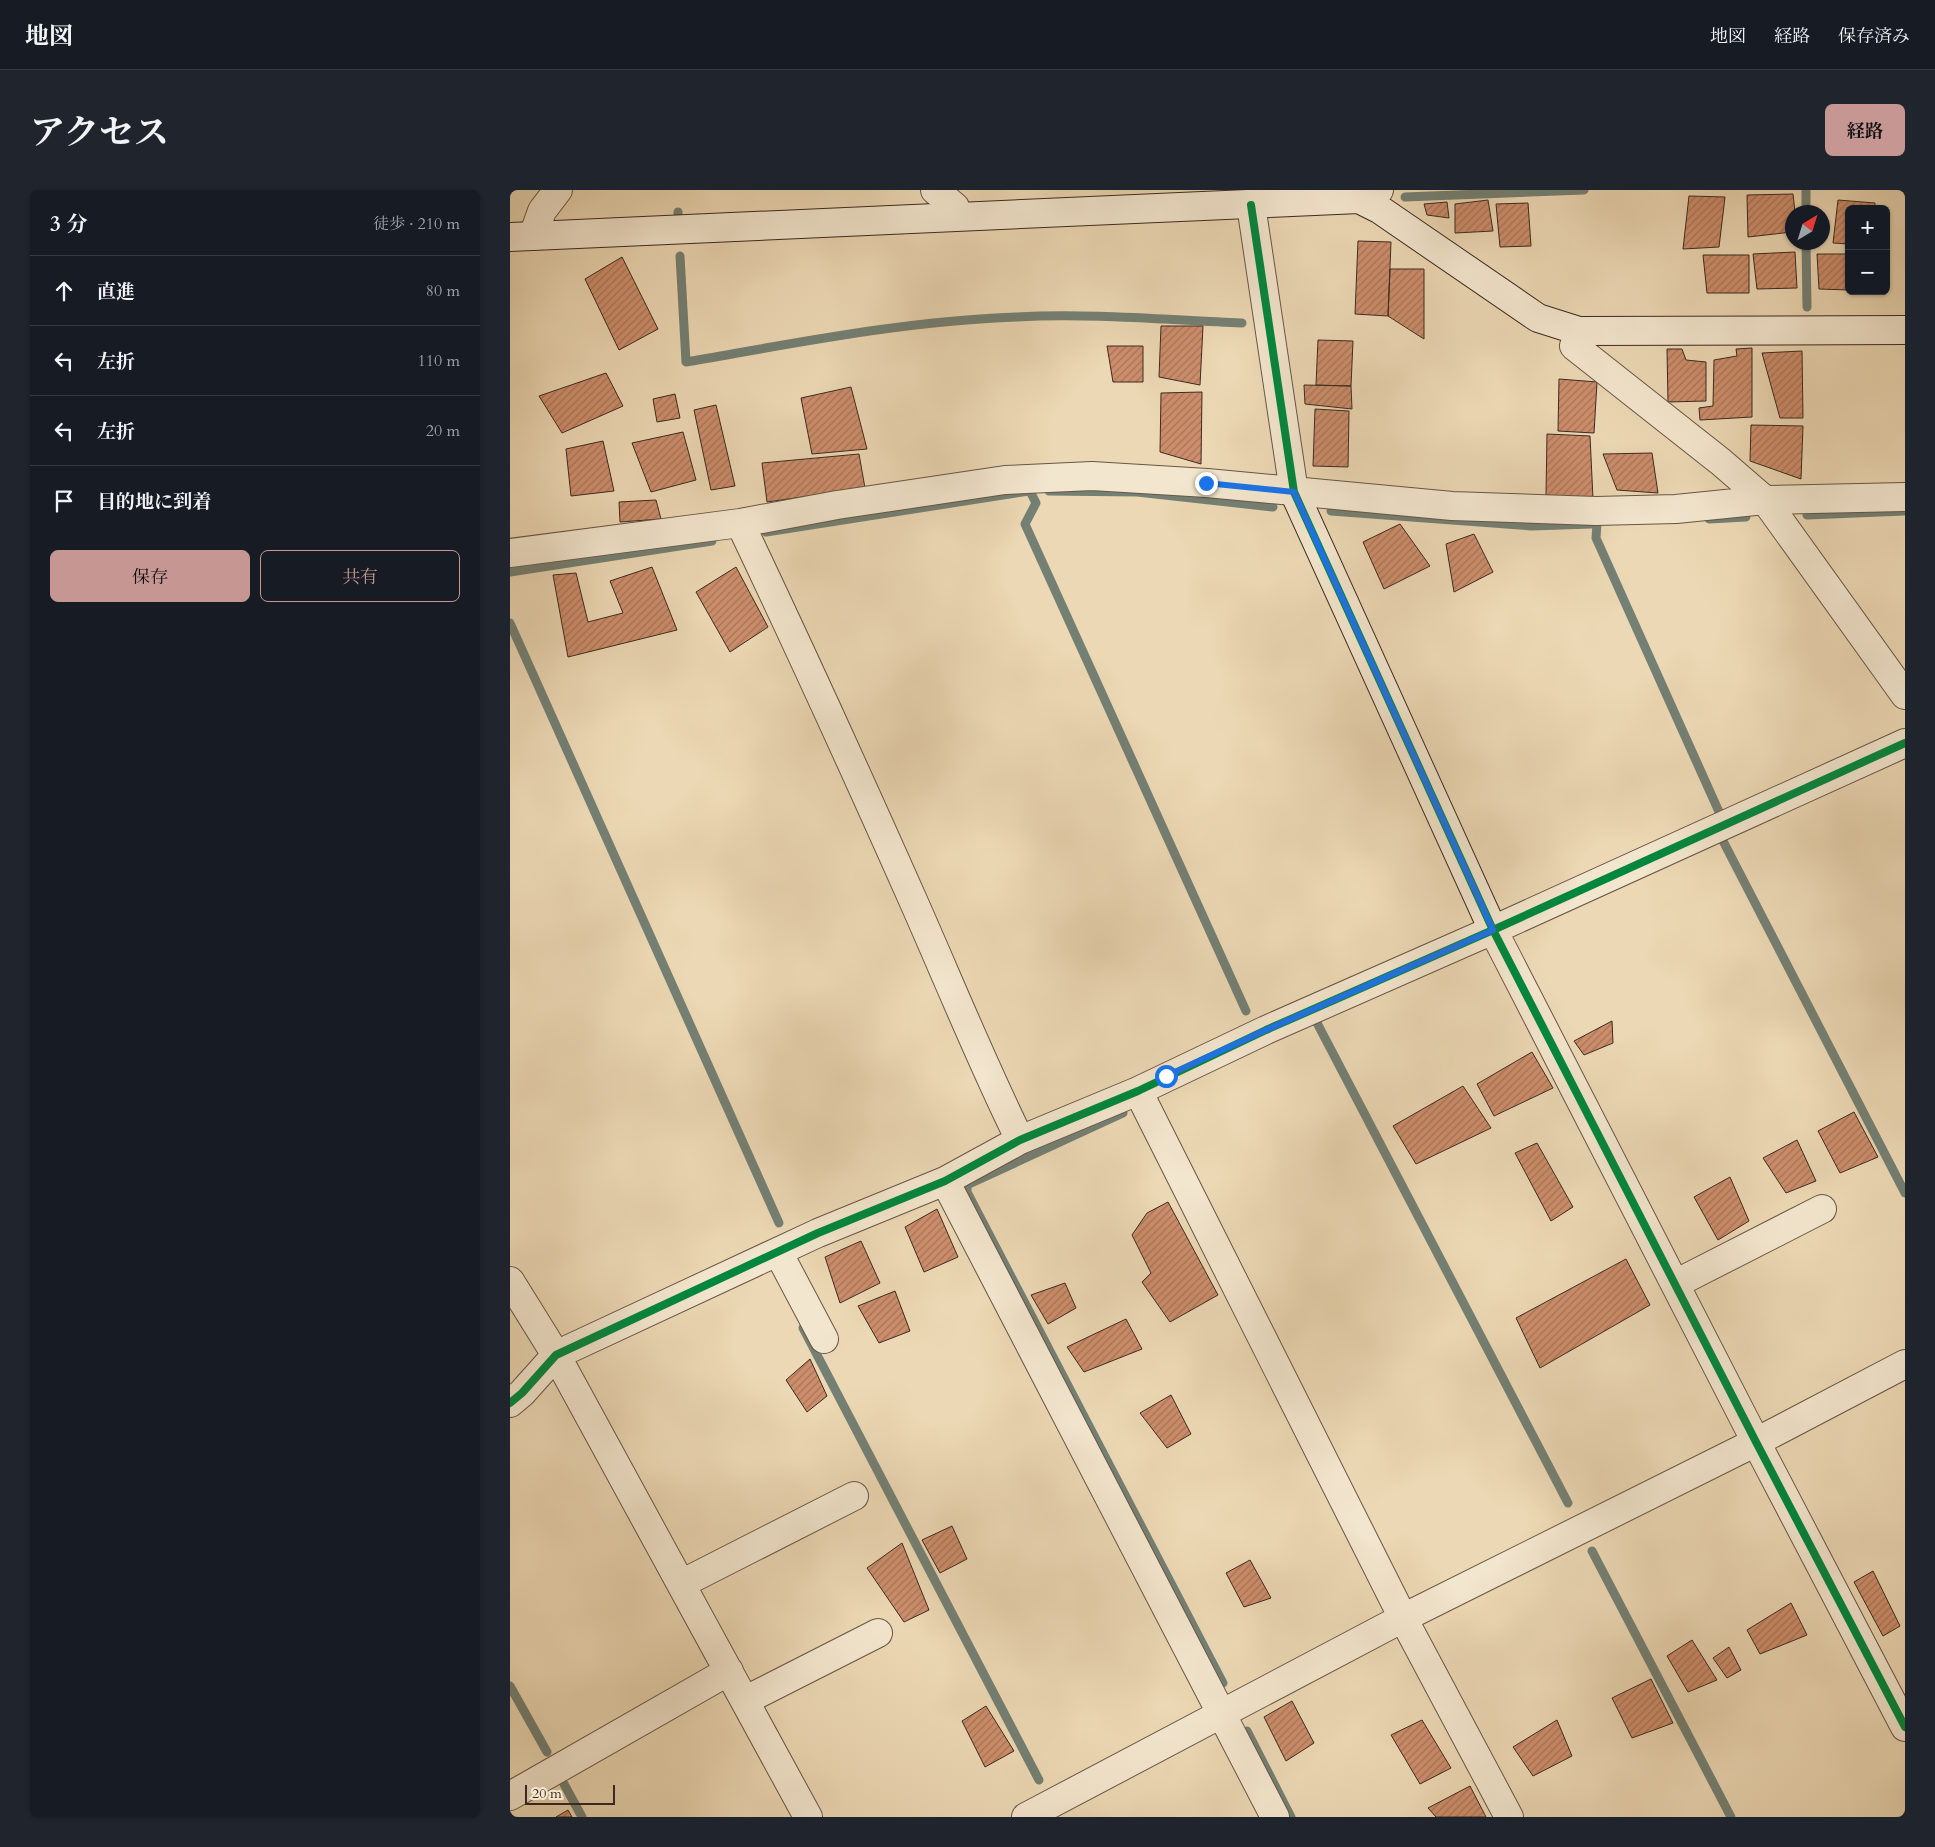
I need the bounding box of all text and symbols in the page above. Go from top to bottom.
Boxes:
text: 地図 [25,20,73,53]
text: 地図 [1710,24,1746,49]
text: 経路 [1774,24,1810,49]
text: 保存済み [1838,24,1910,49]
button: 経路 [1825,104,1905,156]
text: アクセス [30,109,169,157]
north arrow [1785,205,1830,250]
map controls [1845,205,1890,295]
button: + [1845,205,1890,250]
text: 3 分 [50,210,87,239]
text: 徒歩 · 210 m [373,213,460,235]
button: − [1845,250,1890,295]
icon: ahead [50,277,78,305]
text: 直進 [97,279,135,305]
text: 80 m [426,280,460,302]
icon: left [50,347,78,375]
text: 左折 [97,349,135,375]
text: 110 m [418,350,460,372]
icon: left [50,417,78,445]
text: 左折 [97,419,135,445]
text: 20 m [426,420,460,442]
route end [1195,472,1218,495]
icon: arrive [50,487,78,515]
text: 目的地に到着 [97,489,211,515]
button: 保存 [50,550,250,602]
button: 共有 [260,550,460,602]
route start [1155,1065,1178,1088]
scale bar [525,1782,615,1805]
text: 20 m [532,1784,562,1803]

